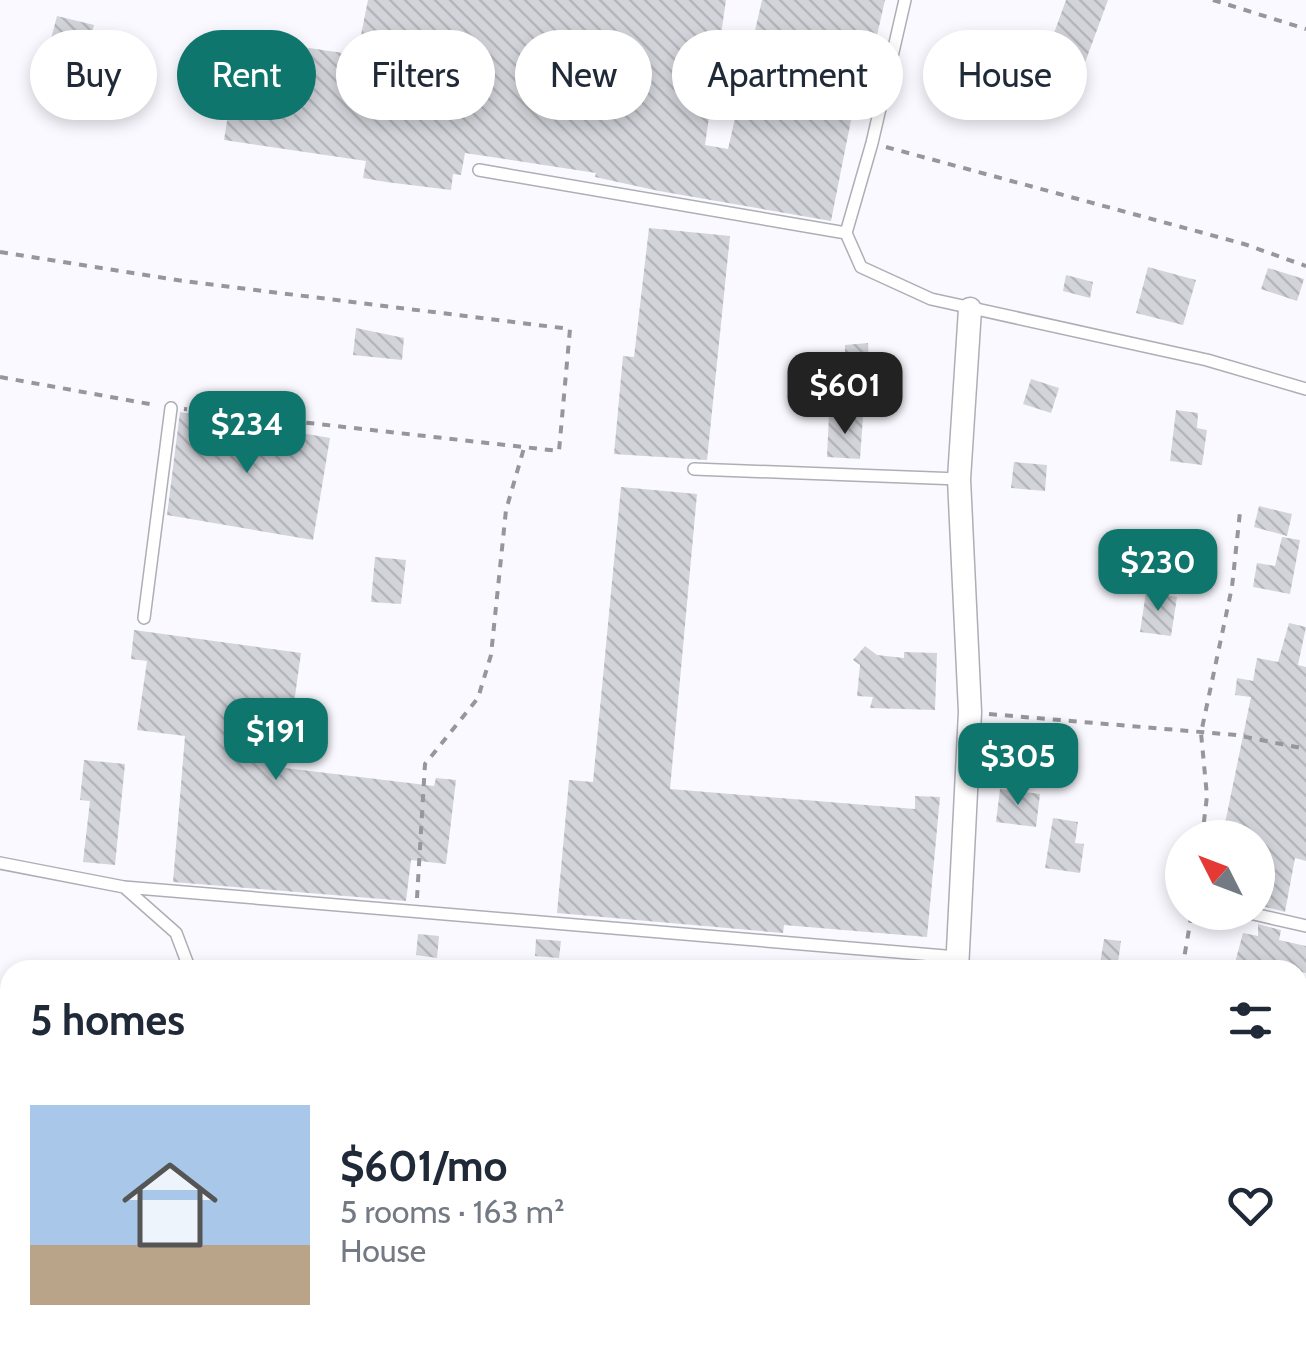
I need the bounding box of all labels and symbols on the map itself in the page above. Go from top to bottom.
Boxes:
pin: $601 [786,352,904,437]
pin: $234 [188,391,306,476]
pin: $230 [1099,529,1217,614]
pin: $191 [217,698,335,783]
pin: $305 [959,723,1077,808]
north arrow [1165,820,1275,930]

